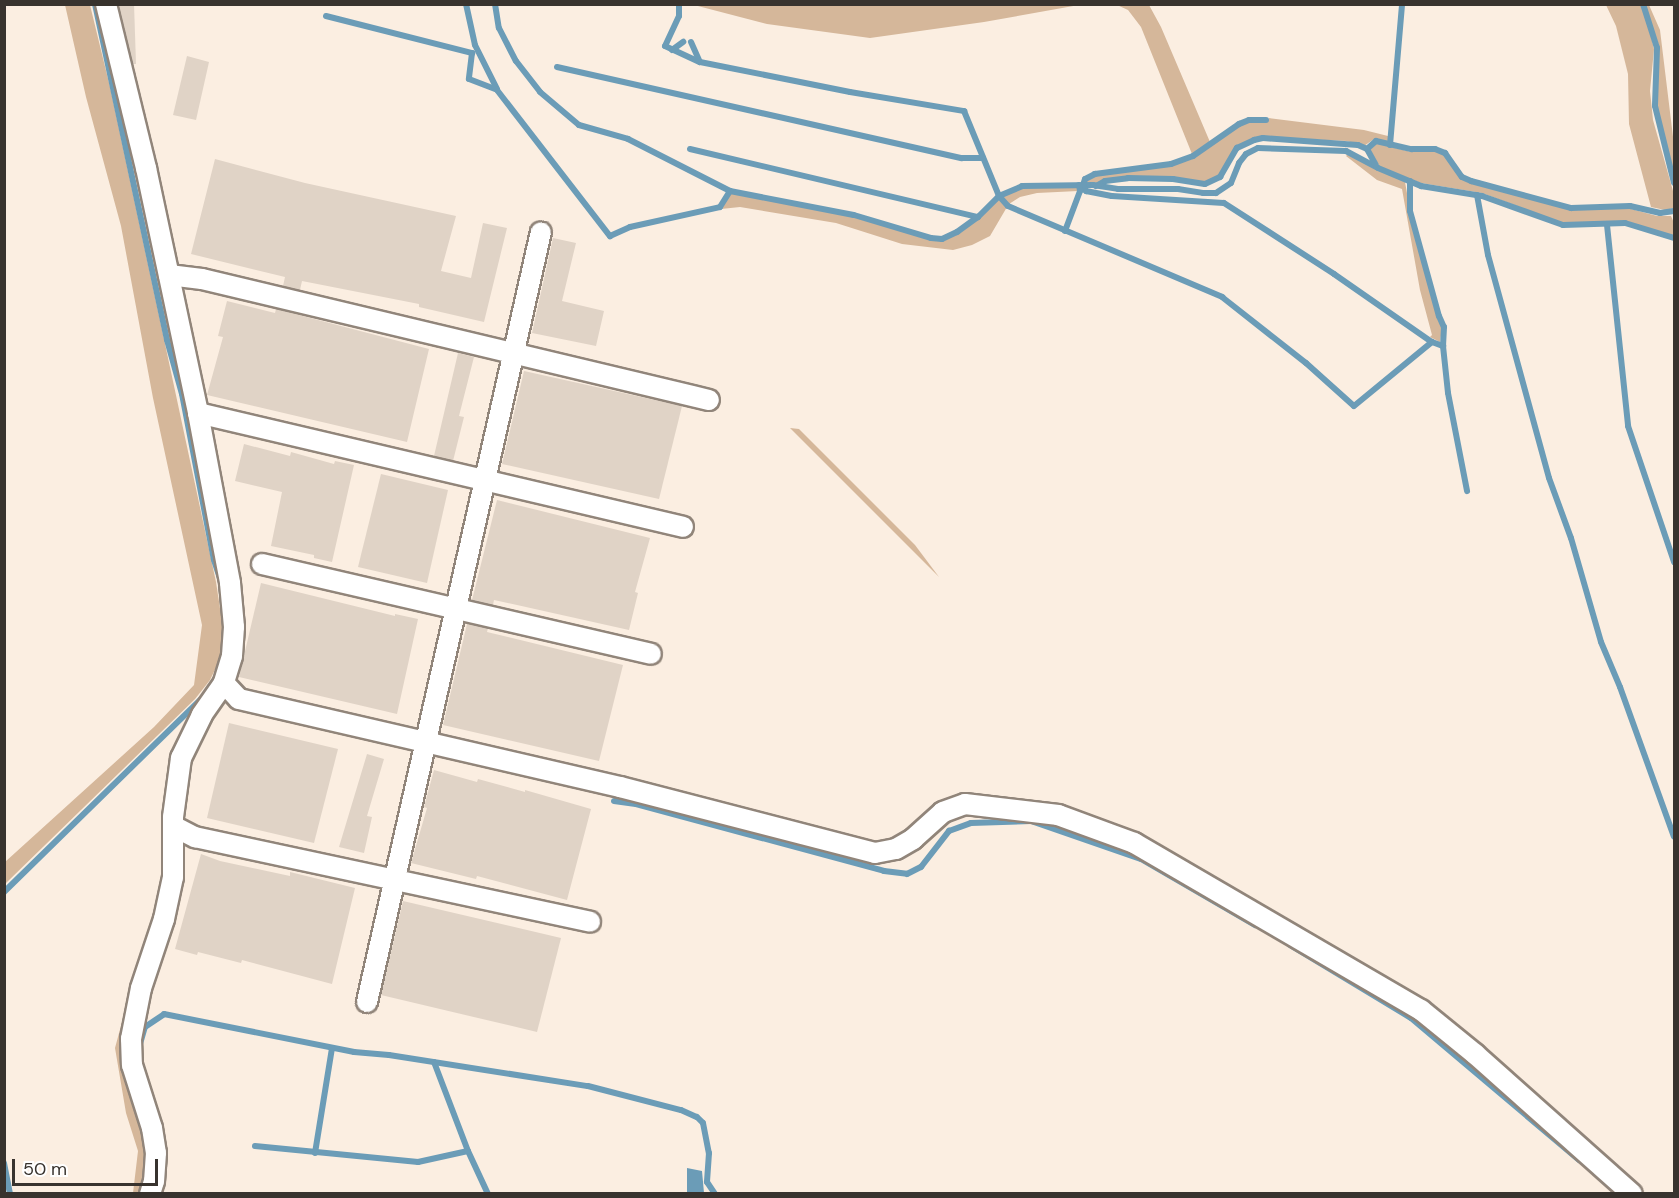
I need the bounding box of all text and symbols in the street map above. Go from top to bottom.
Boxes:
scale bar [15,1147,160,1185]
text: 50 m [23,1157,67,1181]

